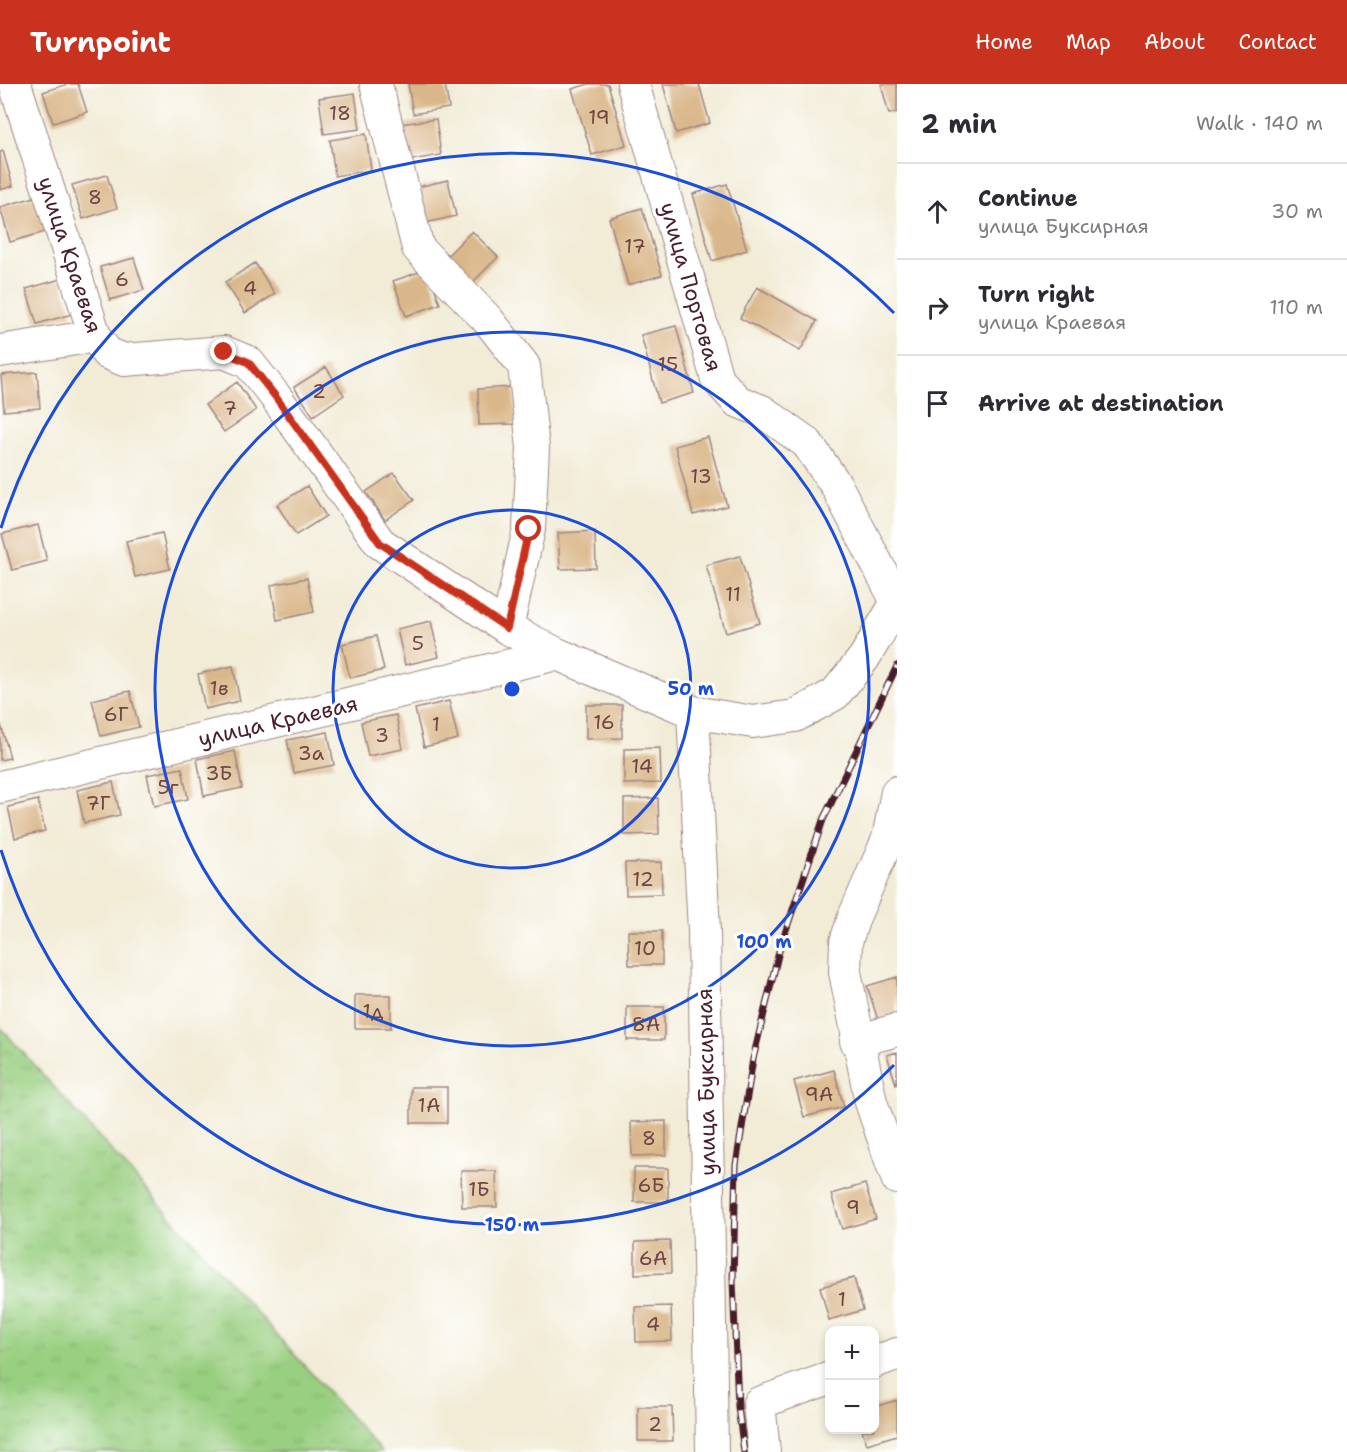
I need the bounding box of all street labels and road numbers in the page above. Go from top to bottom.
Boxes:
street label: улица Краевая [31,173,109,337]
street label: улица Портовая [653,199,729,375]
street label: улица Краевая [195,689,361,753]
street label: улица Буксирная [690,988,722,1176]

